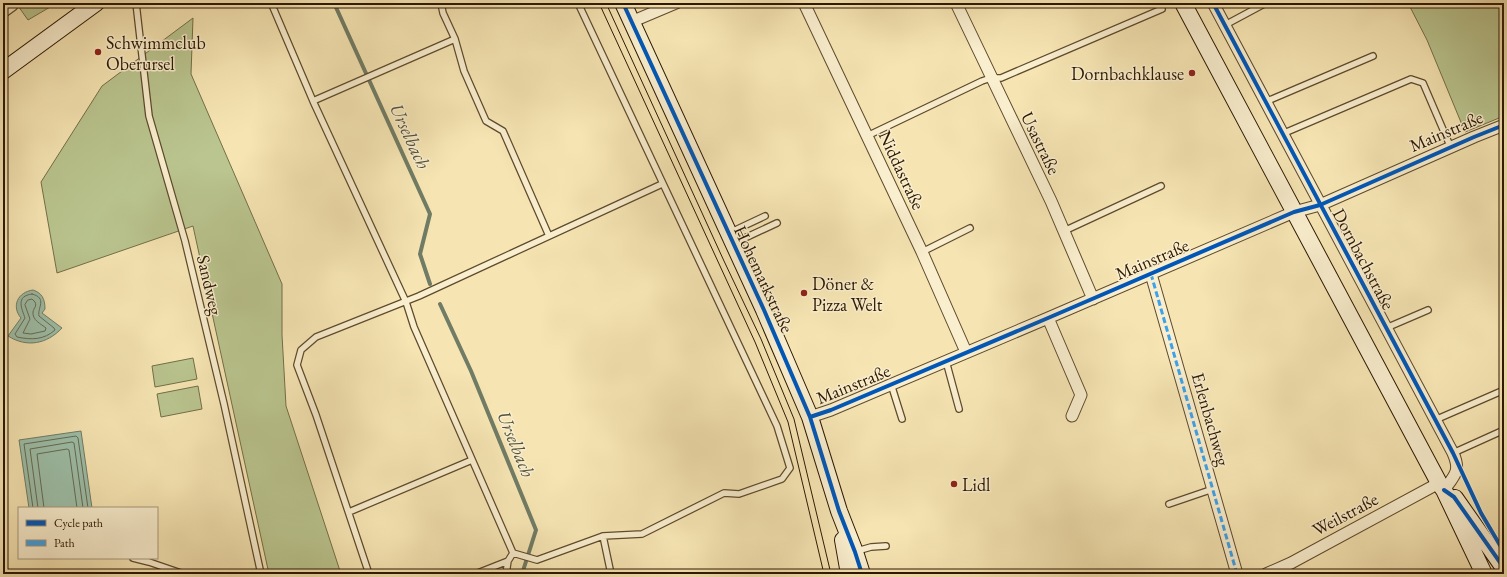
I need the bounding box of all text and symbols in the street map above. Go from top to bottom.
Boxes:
place label: Schwimmclub Oberursel [106,31,206,75]
marker: Schwimmclub Oberursel [93,47,103,57]
place label: Dornbachklause [1071,62,1184,85]
marker: Dornbachklause [1187,68,1197,78]
water label: Urselbach [384,99,436,173]
street label: Mainstraße [1406,105,1486,157]
street label: Usastraße [1016,108,1066,178]
street label: Niddastraße [874,127,930,213]
street label: Dornbachstraße [1328,204,1400,314]
street label: Hohemarkstraße [729,222,799,336]
street label: Mainstraße [1112,233,1192,285]
street label: Sandweg [192,253,228,317]
place label: Döner & Pizza Welt [812,272,883,316]
marker: Döner & Pizza Welt [799,288,809,298]
street label: Mainstraße [813,359,893,409]
street label: Erlenbachweg [1187,370,1235,468]
water label: Urselbach [491,407,541,481]
place label: Lidl [962,473,990,496]
marker: Lidl [949,479,959,489]
street label: Weilstraße [1308,487,1382,541]
legend [18,507,158,559]
text: Cycle path [54,515,103,531]
text: Path [54,535,75,551]

